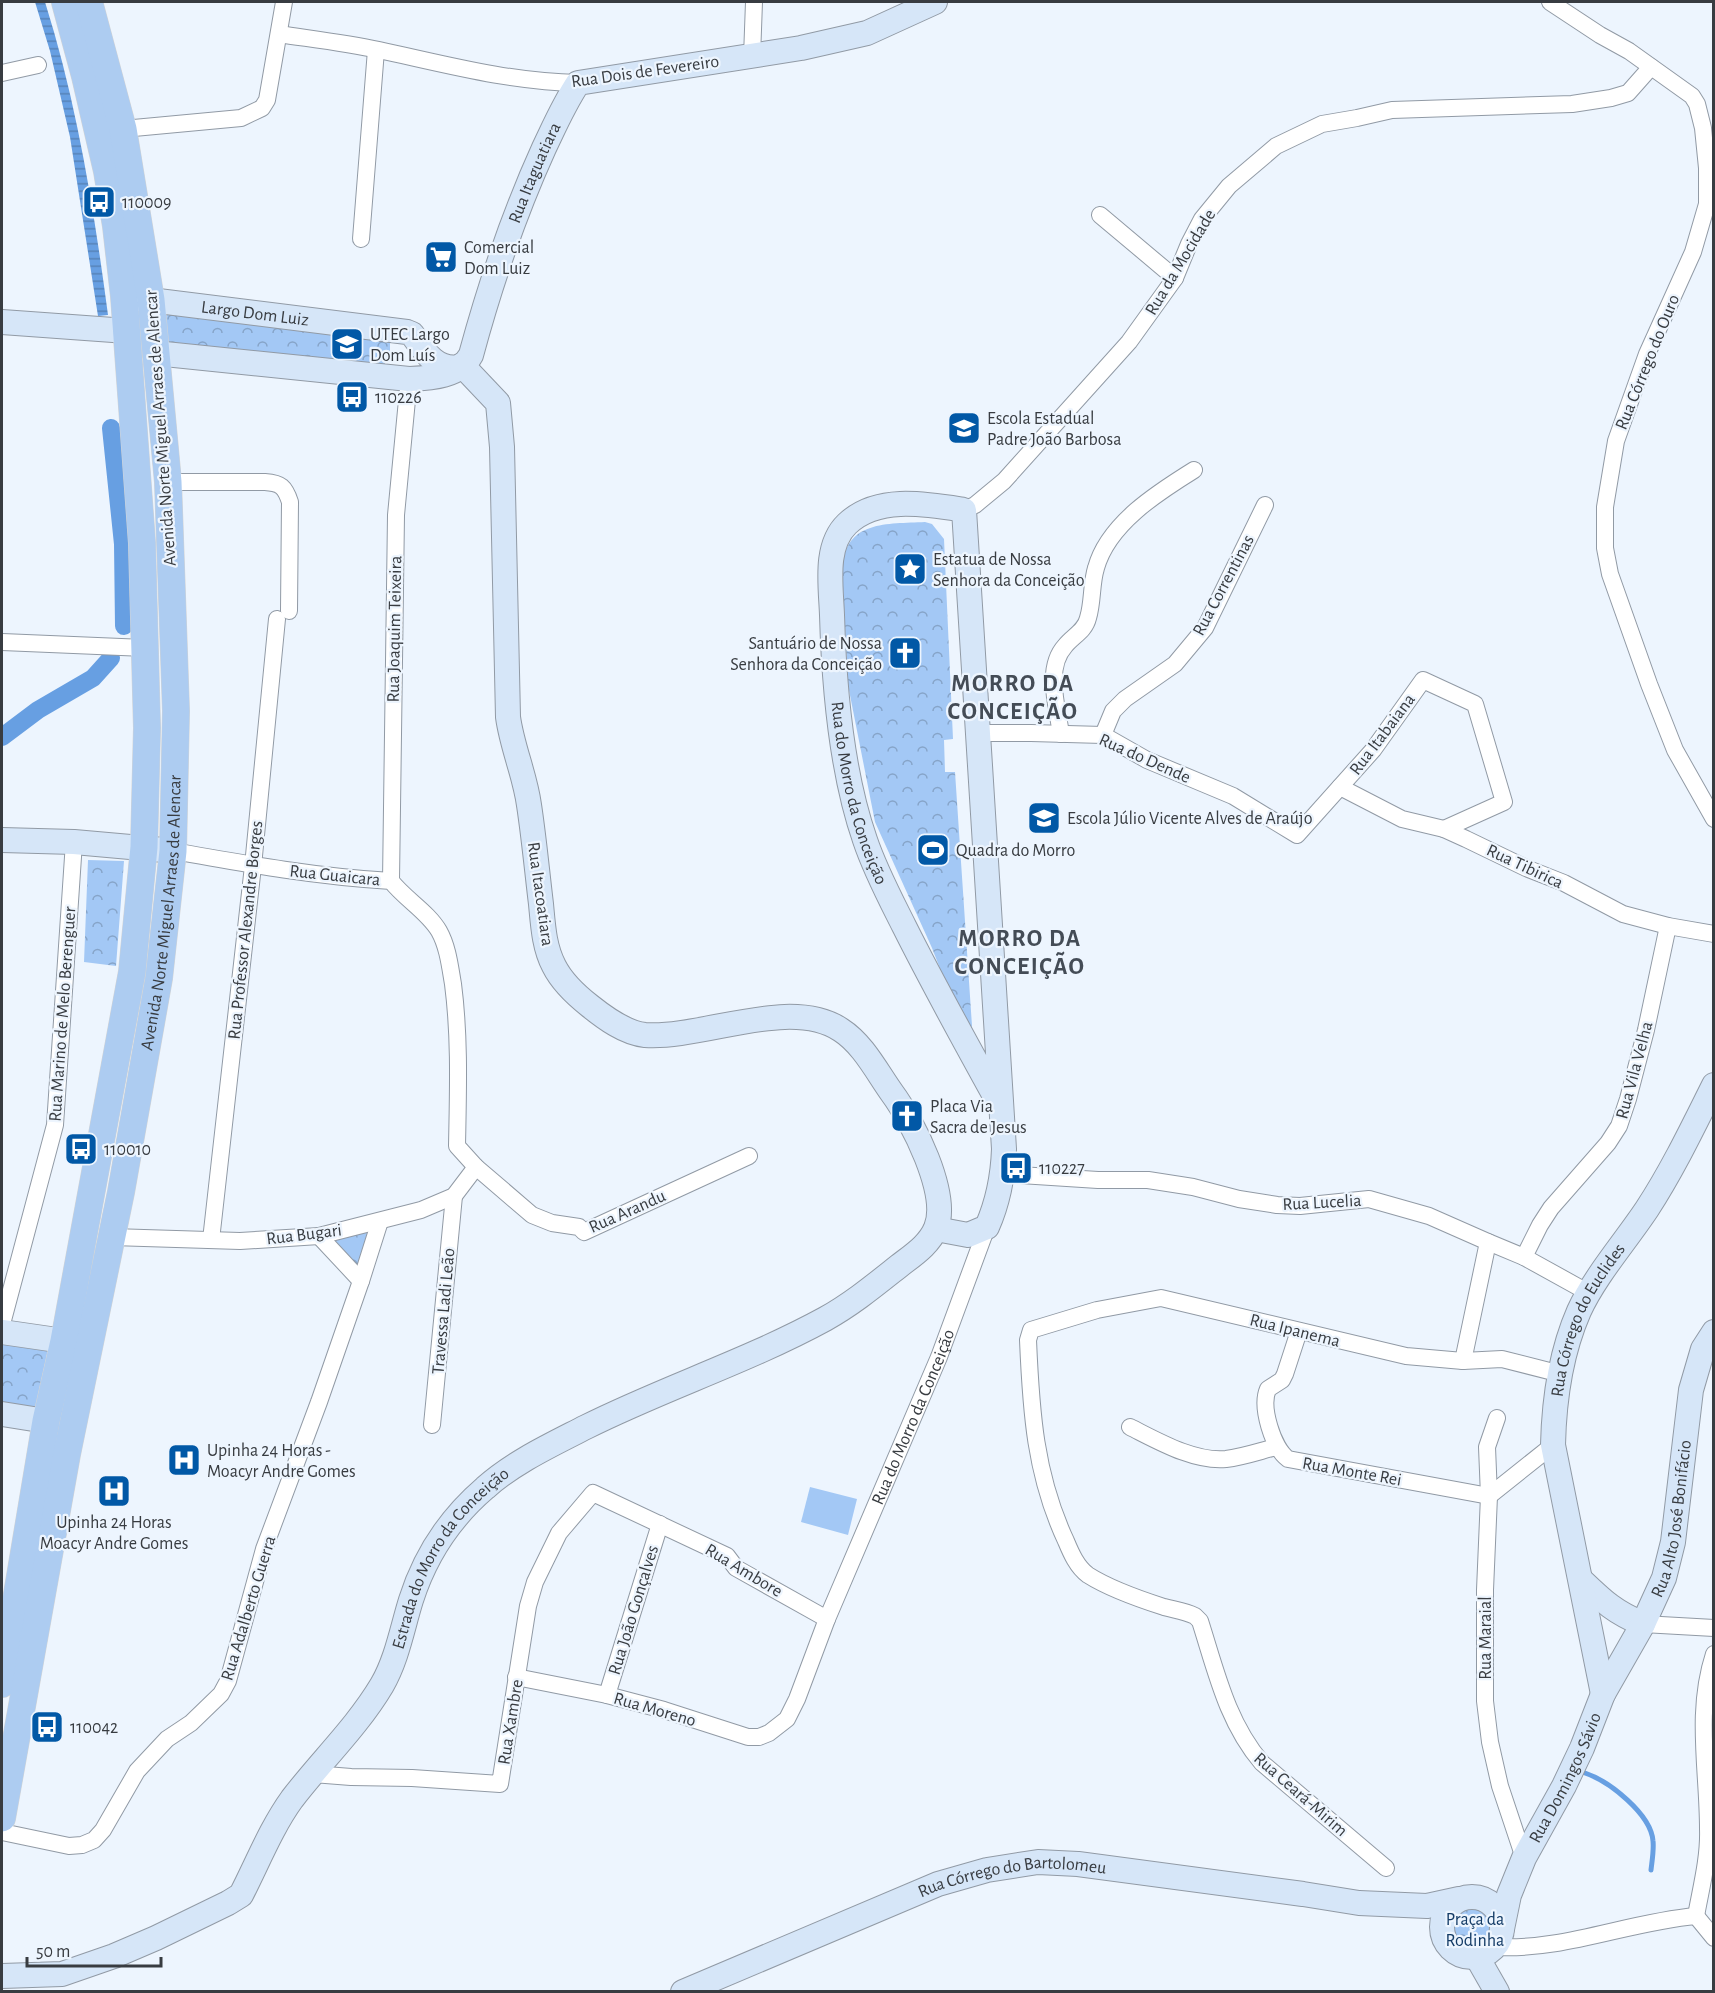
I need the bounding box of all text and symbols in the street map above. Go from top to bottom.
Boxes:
street label: Rua Dois de Fevereiro [570,53,720,91]
street label: Rua Itaguatiara [506,120,565,226]
bus stop icon: 110009 [81,184,117,220]
place label: 110009 [122,194,171,212]
street label: Rua da Mocidade [1142,206,1219,319]
supermarket icon: Comercial Dom Luiz [423,239,459,275]
place label: Comercial Dom Luiz [464,239,534,278]
street label: Avenida Norte Miguel Arraes de Alencar [142,289,180,567]
street label: Rua Córrego do Ouro [1613,292,1683,433]
street label: Largo Dom Luiz [200,298,310,330]
school or university icon: UTEC Largo Dom Luís [329,326,365,362]
place label: UTEC Largo Dom Luís [370,326,450,365]
bus stop icon: 110226 [334,379,370,415]
place label: 110226 [375,389,422,407]
school or university icon: Escola Estadual Padre João Barbosa [946,410,982,446]
place label: Escola Estadual Padre João Barbosa [987,410,1121,449]
street label: Rua Correntinas [1190,532,1258,639]
place icon: Estatua de Nossa Senhora da Conceição [892,551,928,587]
place label: Estatua de Nossa Senhora da Conceição [933,551,1085,590]
street label: Rua Joaquim Teixeira [385,555,405,703]
place label: Santuário de Nossa Senhora da Conceição [730,635,882,674]
church icon: Santuário de Nossa Senhora da Conceição [887,635,923,671]
district label: MORRO DA CONCEIÇÃO [948,672,1078,724]
street label: Rua Itabaiana [1347,691,1419,779]
street label: Rua do Morro da Conceição [827,701,890,888]
street label: Rua do Dende [1096,731,1193,787]
street label: Avenida Norte Miguel Arraes de Alencar [138,774,185,1052]
school or university icon: Escola Júlio Vicente Alves de Araújo [1026,800,1062,836]
place label: Escola Júlio Vicente Alves de Araújo [1067,810,1313,828]
street label: Rua Professor Alexandre Borges [226,820,266,1040]
sports icon: Quadra do Morro [915,832,951,868]
street label: Rua Itacoatiara [524,841,556,947]
street label: Rua Tibirica [1484,841,1566,892]
place label: Quadra do Morro [956,842,1075,860]
street label: Rua Guaicara [289,862,381,890]
street label: Rua Marino de Melo Berenguer [46,906,80,1122]
district label: MORRO DA CONCEIÇÃO [955,927,1085,979]
street label: Rua Vila Velha [1613,1020,1657,1121]
church icon: Placa Via Sacra de Jesus [889,1098,925,1134]
place label: Placa Via Sacra de Jesus [930,1098,1027,1137]
bus stop icon: 110010 [63,1131,99,1167]
place label: 110010 [104,1141,151,1159]
bus stop icon: 110227 [998,1150,1034,1186]
place label: 110227 [1039,1160,1085,1178]
street label: Rua Arandu [586,1187,668,1237]
street label: Rua Lucelia [1282,1192,1362,1214]
street label: Rua Bugari [265,1221,343,1249]
street label: Rua Córrego do Euclides [1549,1240,1629,1398]
street label: Travessa Ladi Leão [430,1247,458,1375]
street label: Rua Ipanema [1248,1311,1342,1351]
street label: Rua do Morro da Conceição [869,1327,958,1508]
street label: Rua Alto José Bonifácio [1648,1439,1695,1600]
hospital icon: Upinha 24 Horas - Moacyr Andre Gomes [166,1442,202,1478]
place label: Upinha 24 Horas - Moacyr Andre Gomes [207,1442,356,1481]
street label: Rua Monte Rei [1301,1454,1403,1490]
street label: Estrada do Morro da Conceição [390,1464,513,1651]
hospital icon: Upinha 24 Horas Moacyr Andre Gomes [96,1473,132,1509]
place label: Upinha 24 Horas Moacyr Andre Gomes [40,1514,188,1553]
street label: Rua Adalberto Guerra [218,1534,280,1683]
street label: Rua Ambore [702,1541,785,1601]
street label: Rua João Gonçalves [606,1543,662,1677]
street label: Rua Maraial [1477,1596,1495,1680]
street label: Rua Xambre [495,1678,527,1766]
street label: Rua Moreno [611,1690,698,1730]
bus stop icon: 110042 [29,1709,65,1745]
street label: Rua Domingos Sávio [1526,1710,1605,1846]
place label: 110042 [70,1719,118,1737]
street label: Rua Ceará-Mirim [1250,1749,1351,1840]
street label: Rua Córrego do Bartolomeu [915,1854,1107,1901]
park label: Praça da Rodinha [1446,1911,1504,1950]
scale bar [27,1930,160,1968]
text: 50 m [36,1943,70,1961]

